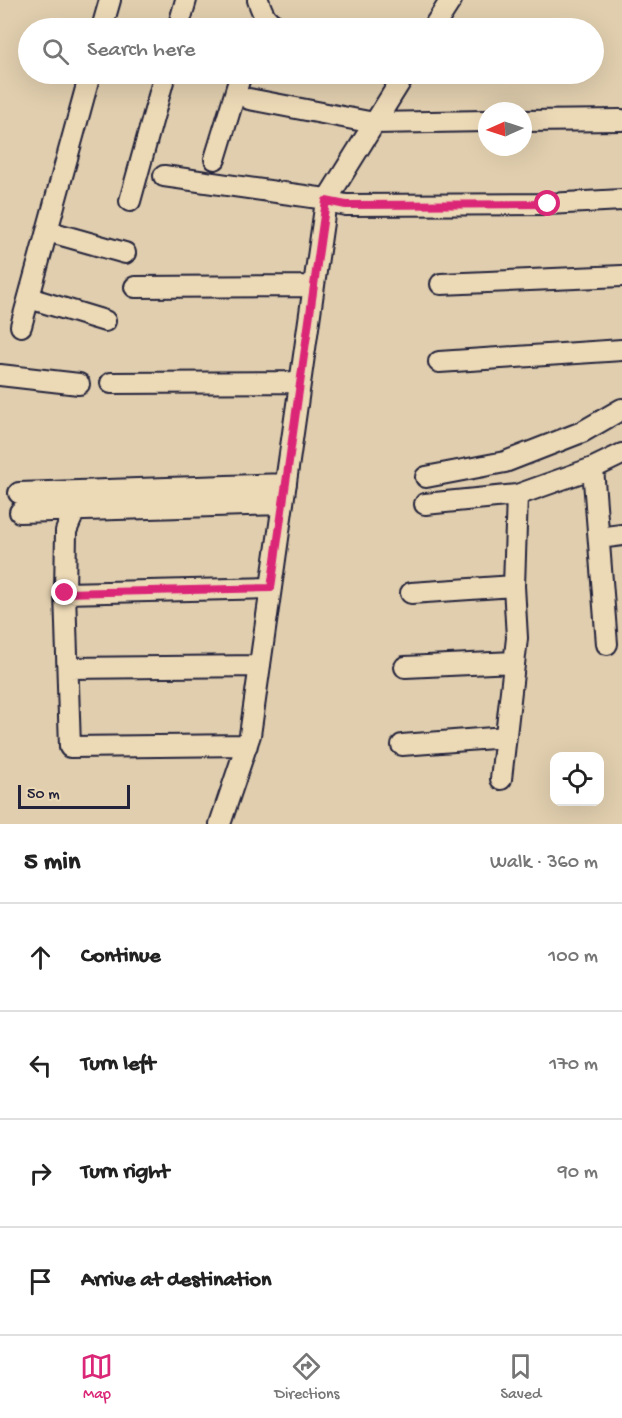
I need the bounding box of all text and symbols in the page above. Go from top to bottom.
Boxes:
search box [18,18,604,84]
icon: search [39,35,72,68]
text: Search here [87,38,195,64]
north arrow [478,102,532,156]
route start [534,190,560,216]
route end [51,579,77,605]
map controls [550,752,604,806]
button: locate [550,752,604,806]
scale bar [18,782,130,810]
text: 50 m [27,786,60,805]
text: 5 min [24,848,80,879]
text: Walk · 360 m [490,852,598,875]
icon: ahead [24,941,57,974]
text: Continue [81,944,161,970]
text: 100 m [548,946,598,969]
icon: left [24,1049,57,1082]
text: Turn left [81,1052,155,1078]
text: 170 m [549,1054,598,1077]
icon: right [24,1157,57,1190]
text: Turn right [81,1160,169,1186]
text: 90 m [558,1162,598,1185]
icon: arrive [24,1265,57,1298]
text: Arrive at destination [81,1268,271,1294]
tab: Map [80,1350,113,1405]
tab: Directions [274,1350,340,1405]
tab: Saved [500,1350,541,1405]

